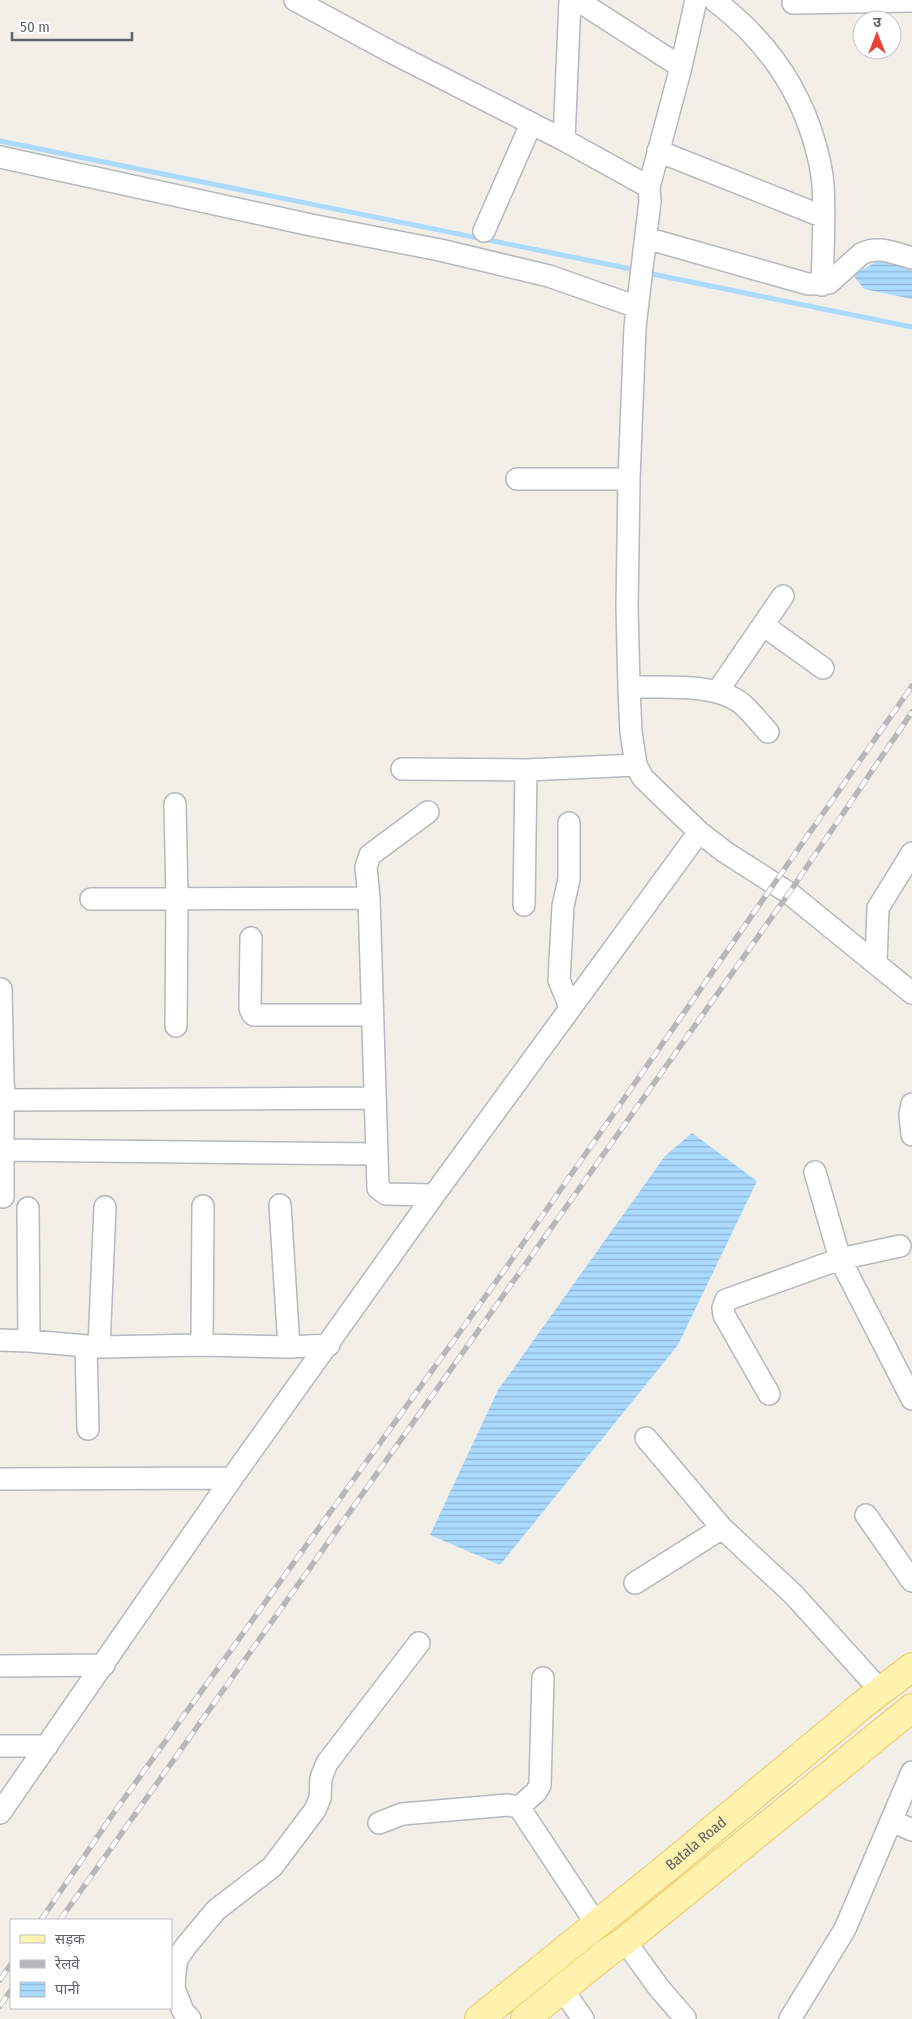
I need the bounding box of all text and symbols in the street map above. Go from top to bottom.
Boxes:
scale bar [12,10,132,42]
north arrow [852,10,902,60]
text: उ [873,14,882,31]
text: 50 m [20,18,50,36]
street label: Batala Road [662,1813,730,1874]
legend [10,1919,172,2009]
text: सड़क [55,1930,85,1948]
text: रेलवे [54,1955,80,1973]
text: पानी [55,1980,81,1998]

